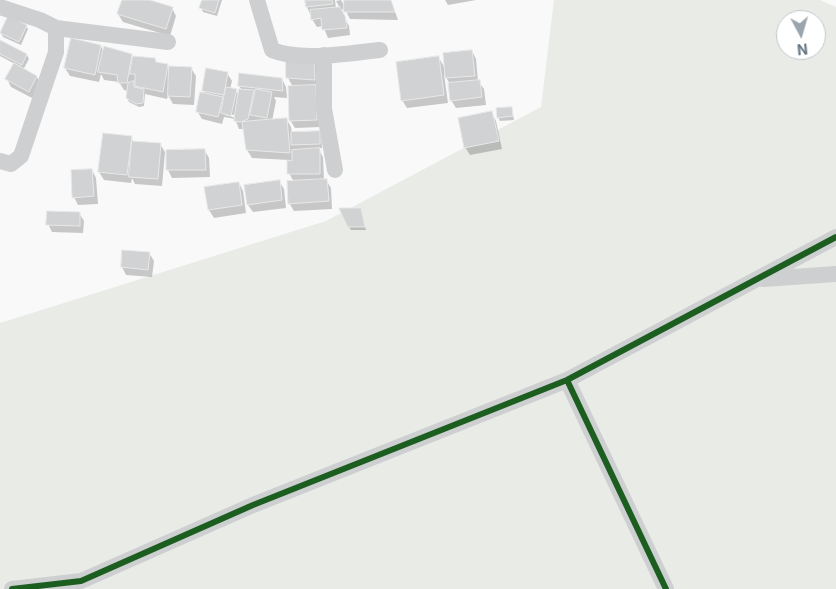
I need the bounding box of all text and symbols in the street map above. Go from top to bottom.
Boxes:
north arrow [776,10,826,60]
text: N [796,40,809,58]

